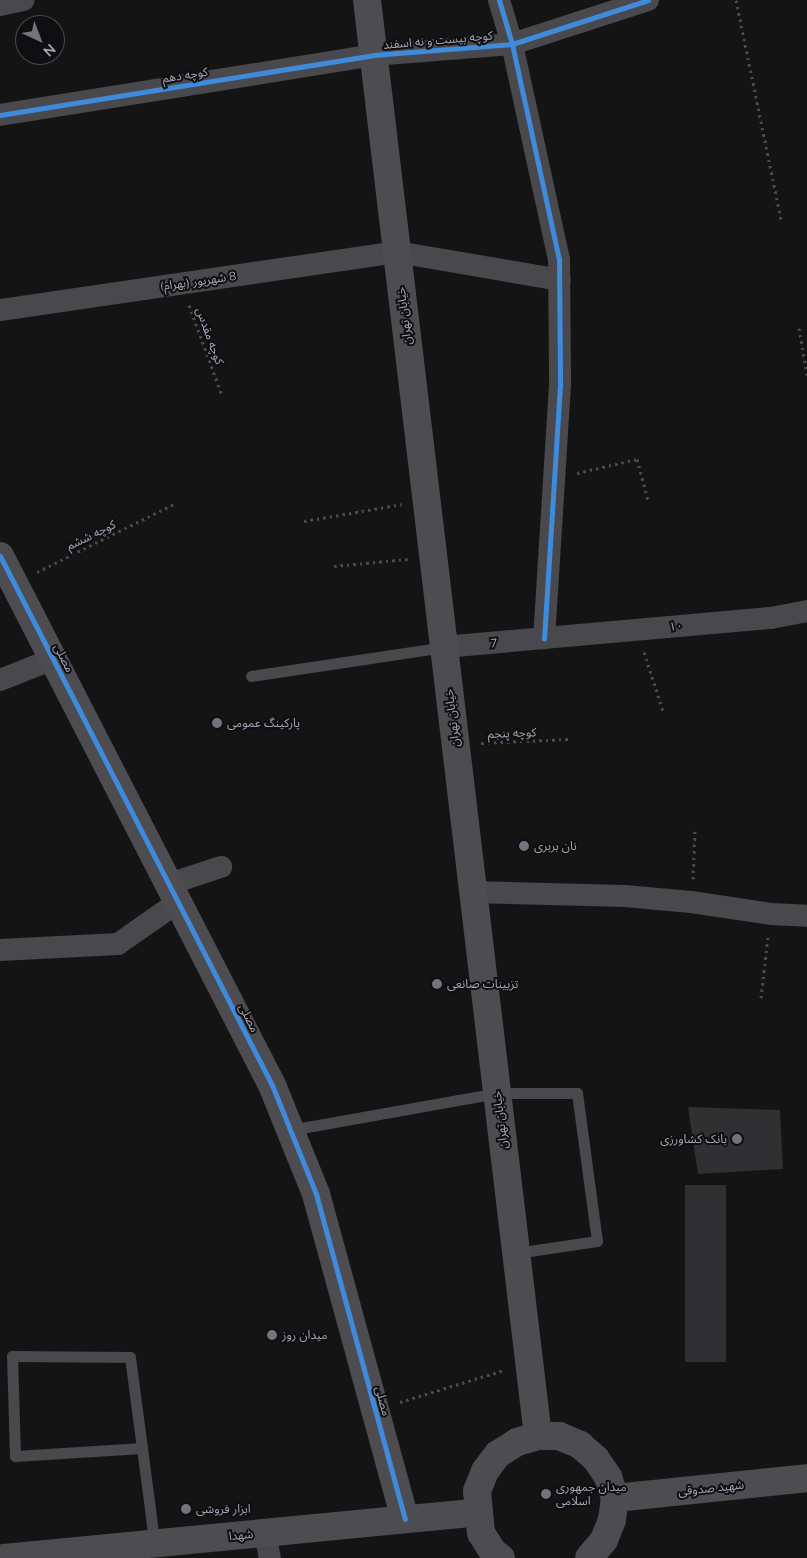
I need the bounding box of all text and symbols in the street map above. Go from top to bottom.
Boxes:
north arrow [15,15,65,65]
street label: کوچه بیست و نه اسفند [382,28,494,52]
text: N [40,40,60,60]
street label: کوچه دهم [161,64,209,86]
street label: (بهرام) 8 شهریور [159,269,237,293]
street label: خیابان تهران [393,286,415,346]
street label: کوچه مقدس [193,305,227,367]
street label: کوچه ششم [64,517,118,553]
street label: ۱۰ [669,618,683,634]
street label: 7 [490,636,498,650]
street label: مصلی [51,641,77,675]
street label: خیابان تهران [441,688,463,748]
place label: پارکینگ عمومی [227,716,300,730]
marker: پارکینگ عمومی [211,717,223,729]
street label: کوچه پنجم [487,725,537,741]
place label: نان بربری [534,839,577,853]
marker: نان بربری [518,840,530,852]
place label: تزیینات صانعی [447,977,518,991]
marker: تزیینات صانعی [431,978,443,990]
street label: مصلی [236,1001,262,1035]
street label: خیابان تهران [489,1090,511,1150]
place label: بانک کشاورزی [660,1132,727,1146]
marker: بانک کشاورزی [731,1133,743,1145]
place label: میدان روز [282,1328,328,1342]
marker: میدان روز [266,1329,278,1341]
street label: مصلی [372,1385,394,1417]
street label: شهید صدوقی [677,1477,745,1499]
place label: میدان جمهوری اسلامی [556,1480,627,1508]
marker: میدان جمهوری اسلامی [540,1488,552,1500]
place label: ابزار فروشی [196,1502,251,1516]
marker: ابزار فروشی [180,1503,192,1515]
street label: شهدا [228,1527,254,1543]

